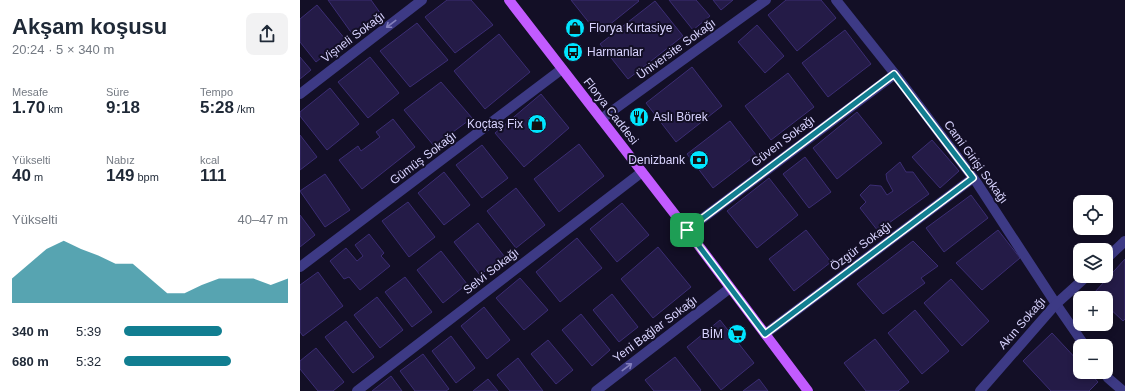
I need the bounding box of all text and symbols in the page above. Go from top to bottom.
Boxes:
street label: Vişneli Sokağı [319,9,387,65]
button: share [246,13,288,55]
text: Akşam koşusu [12,14,167,39]
street label: Üniversite Sokağı [634,16,718,82]
shop icon: Florya Kırtasiye [564,17,586,39]
one-way arrow [386,19,397,28]
place label: Florya Kırtasiye [589,21,673,35]
bus stop icon: Harmanlar [562,41,584,63]
text: 20:24 · 5 × 340 m [12,42,114,57]
place label: Harmanlar [587,45,643,59]
street label: Florya Caddesi [581,75,641,147]
text: Mesafe [12,86,48,98]
text: Süre [106,86,129,98]
text: Tempo [200,86,233,98]
text: 1.70 [12,98,45,117]
text: 9:18 [106,98,140,117]
text: 5:28 [200,98,234,117]
text: km [45,103,63,115]
text: /km [234,103,255,115]
restaurant icon: Aslı Börek [628,106,650,128]
place label: Aslı Börek [653,110,709,124]
shop icon: Koçtaş Fix [526,113,548,135]
street label: Güven Sokağı [748,113,818,169]
place label: Koçtaş Fix [467,117,523,131]
street label: Cami Girişi Sokağı [941,118,1011,206]
street label: Gümüş Sokağı [387,129,459,187]
bank icon: Denizbank [688,149,710,171]
place label: Denizbank [628,153,686,167]
text: Yükselti [12,154,51,166]
text: Nabız [106,154,135,166]
text: kcal [200,154,220,166]
text: 40 [12,166,31,185]
text: 149 [106,166,134,185]
text: 111 [200,166,227,185]
text: m [31,171,43,183]
text: bpm [134,171,159,183]
map controls [1073,195,1113,379]
button: locate [1073,195,1113,235]
text: Yükselti [12,212,58,227]
text: 40–47 m [237,212,288,227]
pin [670,213,704,247]
street label: Özgür Sokağı [827,218,895,274]
icon: arrive [676,219,698,241]
button: layers [1073,243,1113,283]
street label: Selvi Sokağı [460,245,522,297]
button: + [1073,291,1113,331]
street label: Yeni Bağlar Sokağı [610,293,700,365]
street label: Akın Sokağı [995,294,1049,352]
supermarket icon: BİM [726,323,748,345]
text: 340 m [12,324,49,339]
text: 5:39 [76,324,101,339]
place label: BİM [702,327,723,341]
button: − [1073,339,1113,379]
text: 680 m [12,354,49,369]
text: 5:32 [76,354,101,369]
one-way arrow [622,363,633,372]

